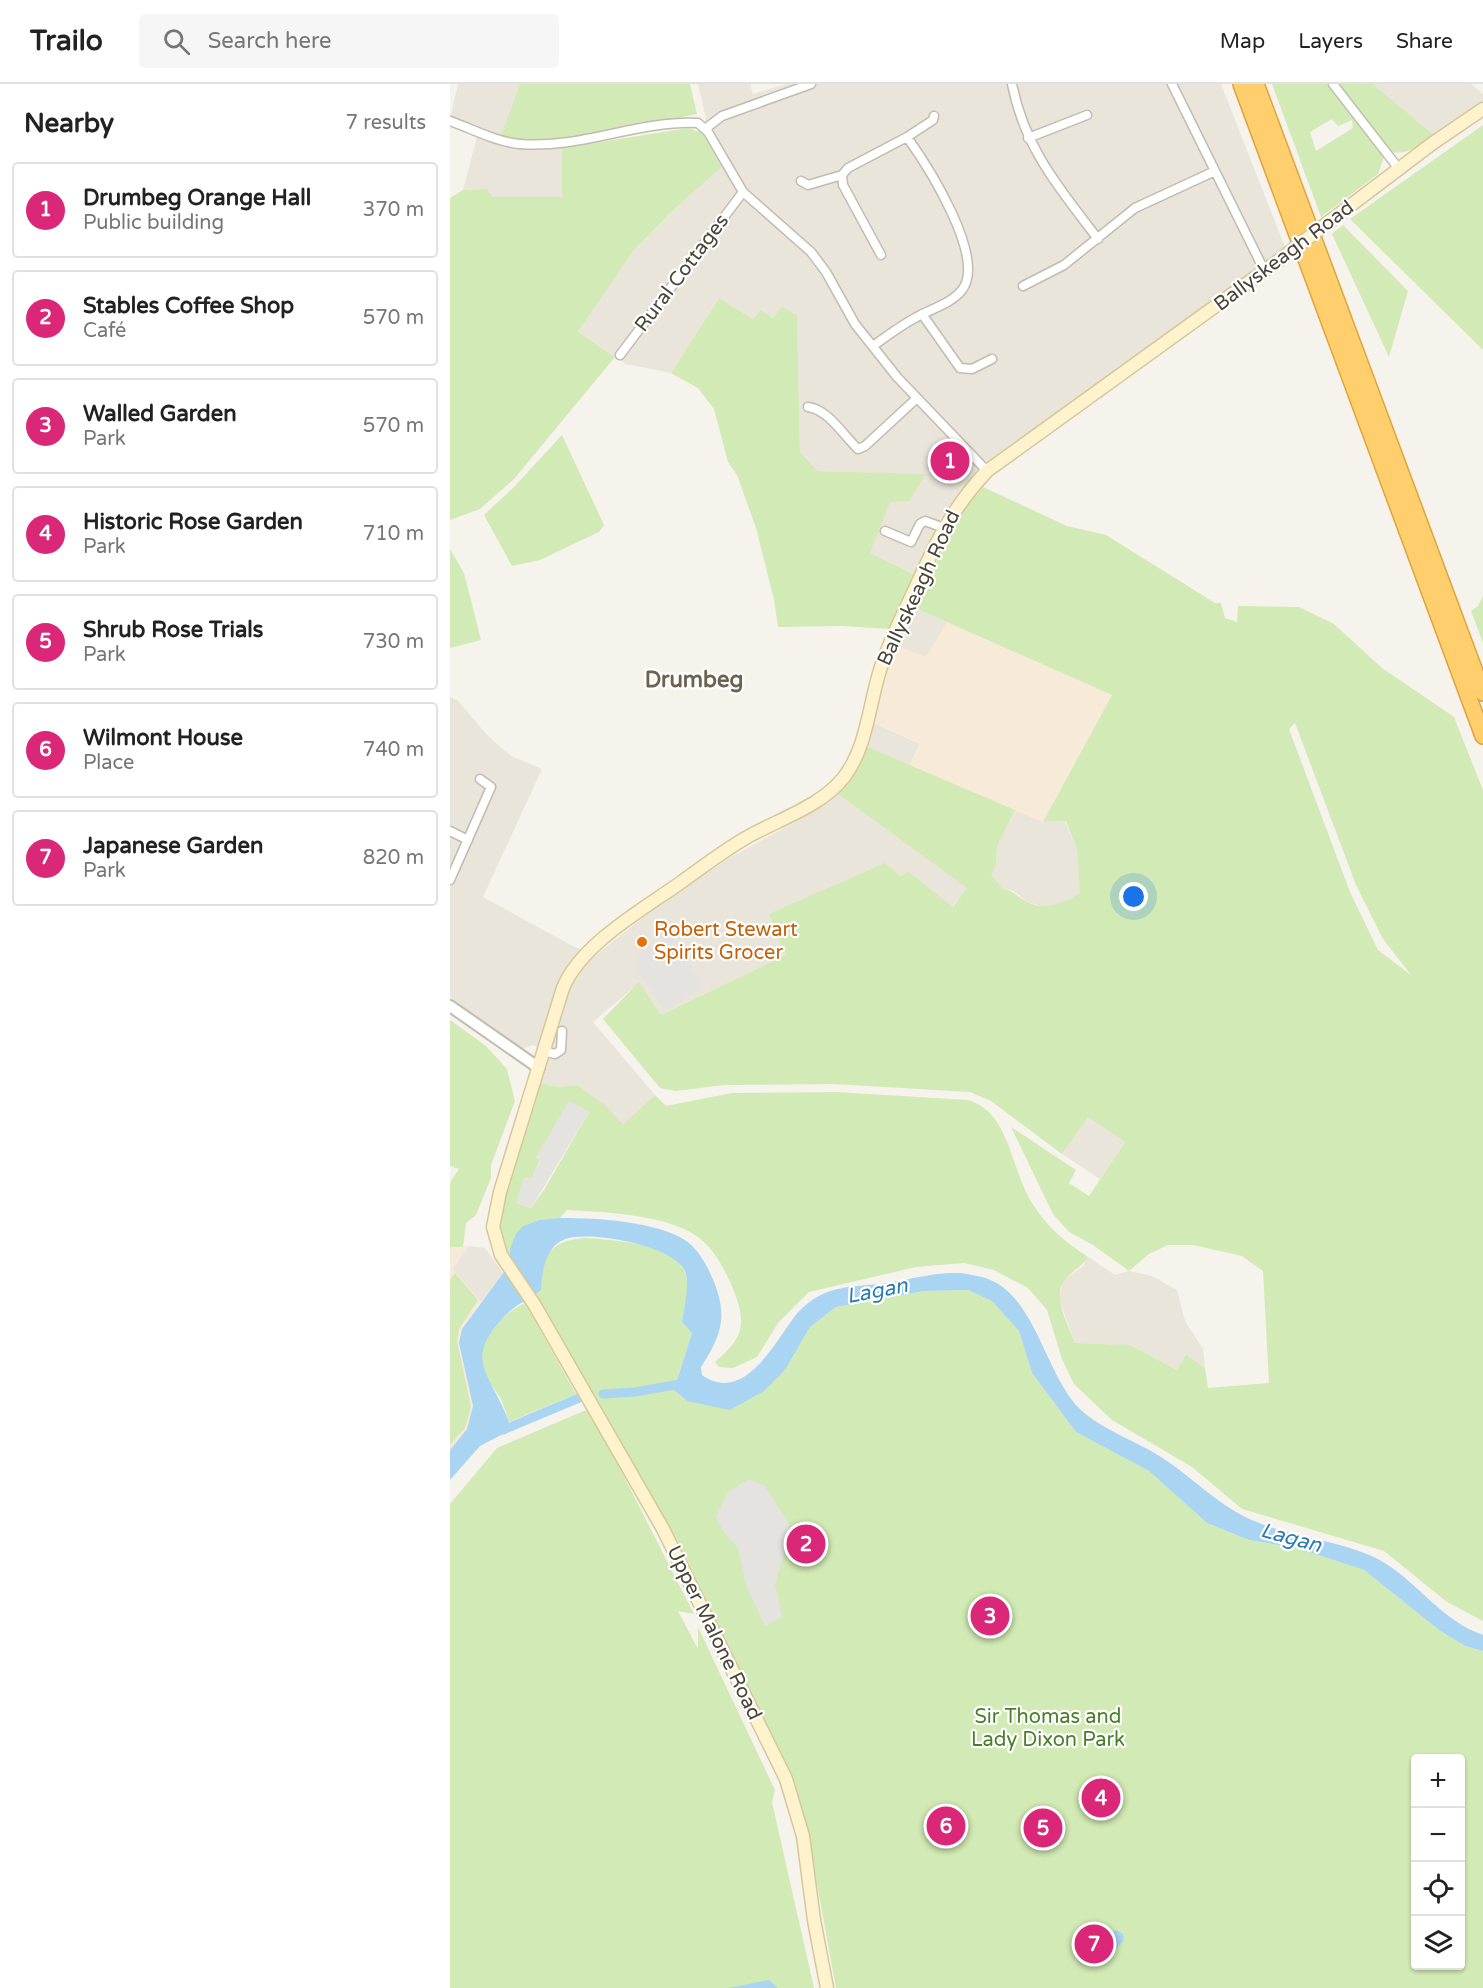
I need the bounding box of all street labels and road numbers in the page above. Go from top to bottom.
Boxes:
street label: Ballyskeagh Road [1209,196,1359,316]
street label: Rural Cottages [630,209,734,337]
street label: Ballyskeagh Road [872,506,966,670]
street label: Upper Malone Road [661,1542,767,1724]

